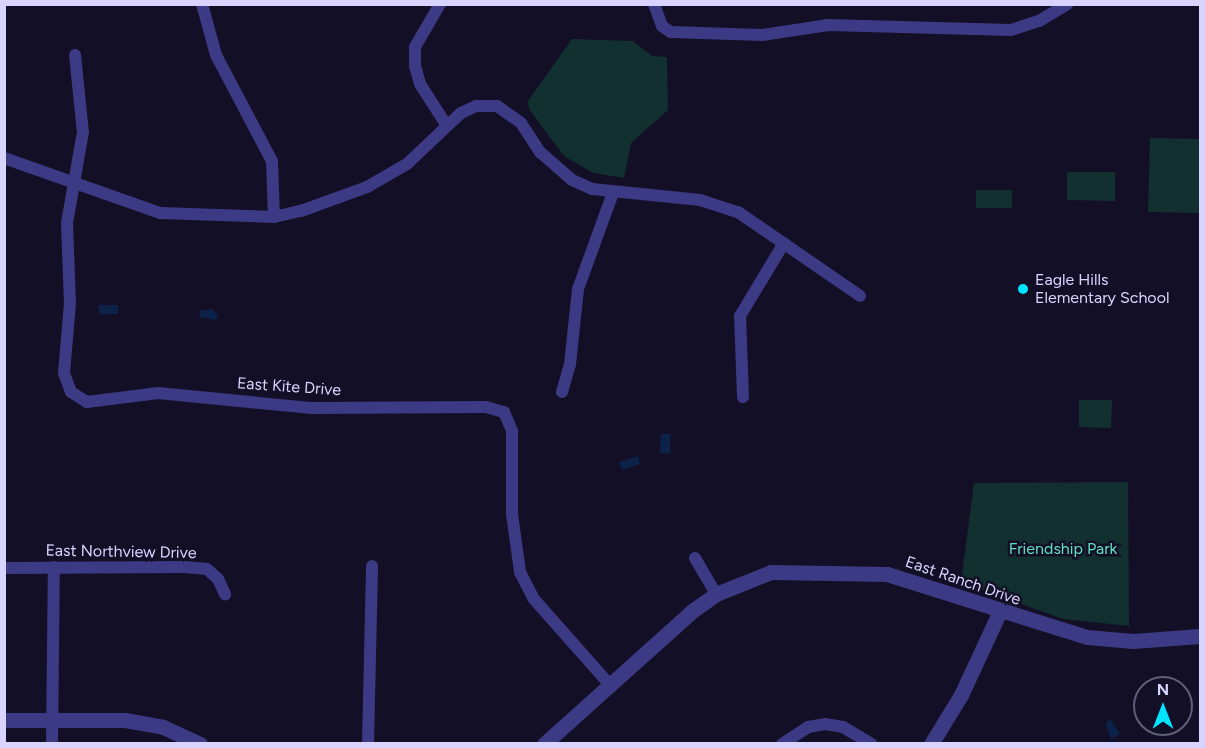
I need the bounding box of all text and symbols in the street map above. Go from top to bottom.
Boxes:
place label: Eagle Hills Elementary School [1035,270,1169,308]
marker: Eagle Hills Elementary School [1016,282,1030,296]
street label: East Kite Drive [236,374,342,400]
park label: Friendship Park [1009,539,1117,559]
street label: East Northview Drive [45,541,197,563]
street label: East Ranch Drive [903,552,1023,610]
north arrow [1133,676,1193,736]
text: N [1157,680,1169,699]

